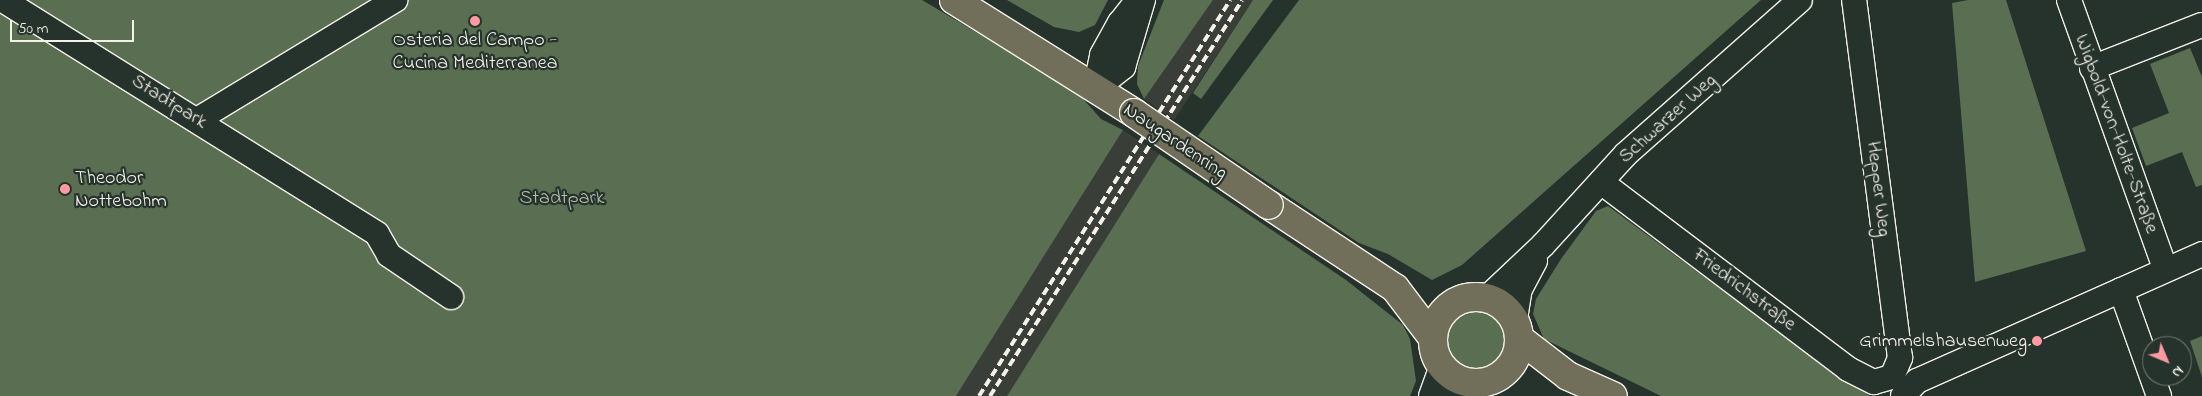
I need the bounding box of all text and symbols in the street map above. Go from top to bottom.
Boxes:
scale bar [12,10,136,42]
marker: Osteria del Campo - Cucina Mediterranea [469,15,481,27]
text: 50 m [18,18,48,40]
place label: Osteria del Campo - Cucina Mediterranea [393,29,557,76]
street label: Wigbold-von-Holte-Straße [2069,31,2163,237]
street label: Stadtpark [127,69,211,135]
street label: Schwarzer Weg [1614,69,1722,169]
street label: Naugardenring [1118,98,1232,186]
street label: Hepper Weg [1860,140,1896,238]
place label: Theodor Nottebohm [75,166,167,213]
marker: Theodor Nottebohm [59,183,71,195]
park label: Stadtpark [520,186,604,210]
street label: Friedrichstraße [1688,243,1800,337]
place label: Grimmelshausenweg [1859,329,2027,353]
marker: Grimmelshausenweg [2031,335,2043,347]
north arrow [2142,336,2192,386]
text: N [2166,360,2188,382]

